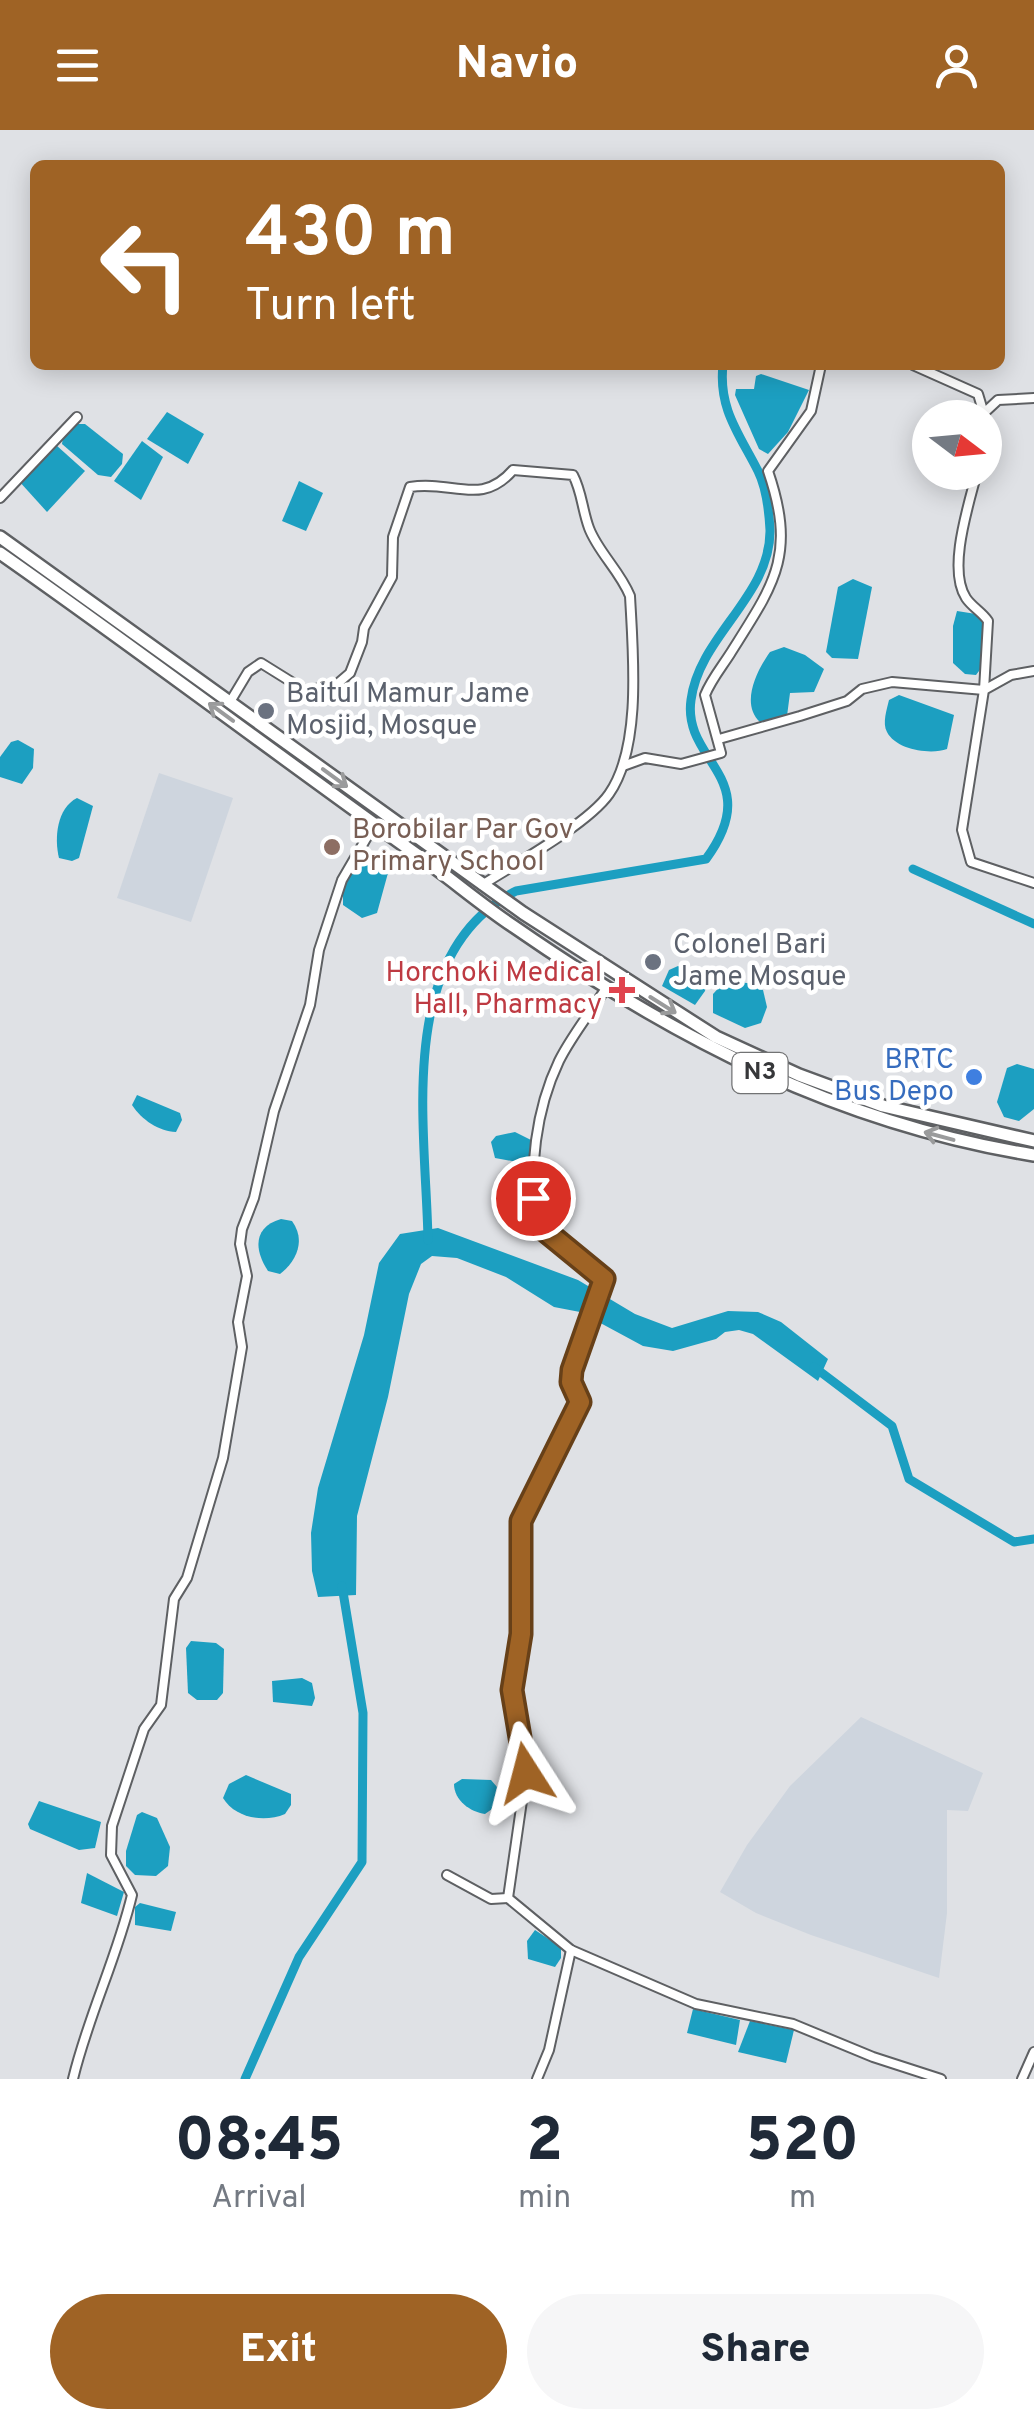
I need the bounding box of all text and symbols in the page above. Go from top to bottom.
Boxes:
text: Navio [456,37,578,94]
icon: menu [50,38,105,93]
icon: person [929,38,984,93]
text: 430 m [245,192,456,281]
icon: left [80,200,210,330]
text: Turn left [245,279,416,336]
north arrow [912,400,1002,490]
map controls [912,400,1002,490]
place label: Baitul Mamur Jame Mosjid, Mosque [286,677,530,745]
marker: Baitul Mamur Jame Mosjid, Mosque [255,700,277,722]
one-way arrow [208,701,235,722]
one-way arrow [321,767,348,788]
place label: Borobilar Par Gov Primary School [352,813,573,881]
marker: Borobilar Par Gov Primary School [321,836,343,858]
place label: Colonel Bari Jame Mosque [673,928,846,996]
marker: Colonel Bari Jame Mosque [642,951,664,973]
place label: Horchoki Medical Hall, Pharmacy [386,956,602,1024]
marker: Horchoki Medical Hall, Pharmacy [611,979,633,1001]
one-way arrow [648,995,676,1016]
place label: BRTC Bus Depo [834,1043,954,1111]
road number: N3 [732,1053,788,1093]
marker: BRTC Bus Depo [963,1066,985,1088]
one-way arrow [923,1125,955,1144]
pin [491,1156,576,1241]
icon: arrive [506,1171,561,1226]
position arrow [474,1721,578,1825]
text: 08:45 [175,2106,343,2182]
text: 2 [526,2106,563,2182]
text: 520 [746,2106,859,2182]
text: Arrival [211,2179,307,2219]
text: min [518,2179,571,2219]
text: m [789,2179,816,2219]
button: Exit [50,2294,507,2409]
button: Share [527,2294,984,2409]

